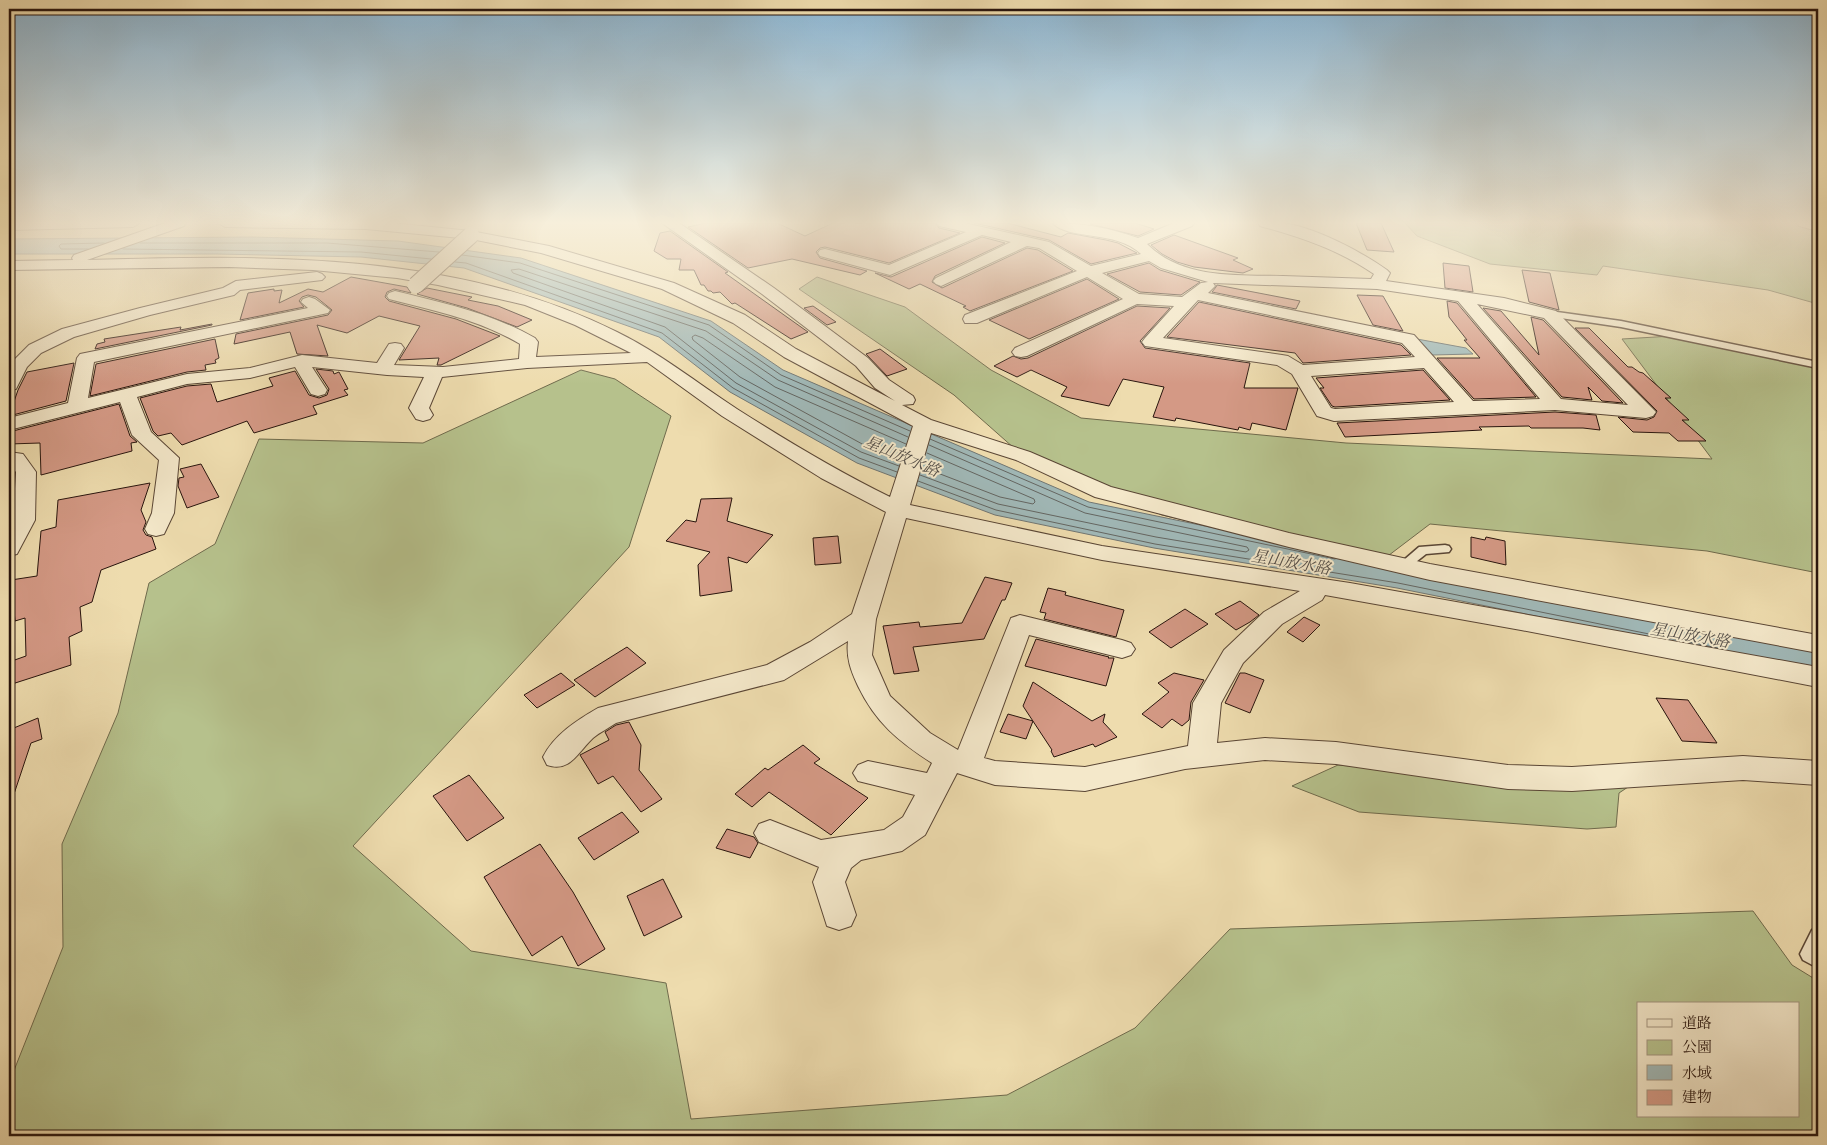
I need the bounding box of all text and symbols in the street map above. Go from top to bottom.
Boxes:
water label: 星山放水路 [861,432,943,481]
water label: 星山放水路 [1250,546,1333,578]
water label: 星山放水路 [1649,619,1732,651]
legend [1637,1002,1800,1118]
text: 道路 [1682,1014,1712,1032]
text: 公園 [1682,1038,1712,1056]
text: 水域 [1682,1064,1712,1082]
text: 建物 [1682,1088,1712,1106]

